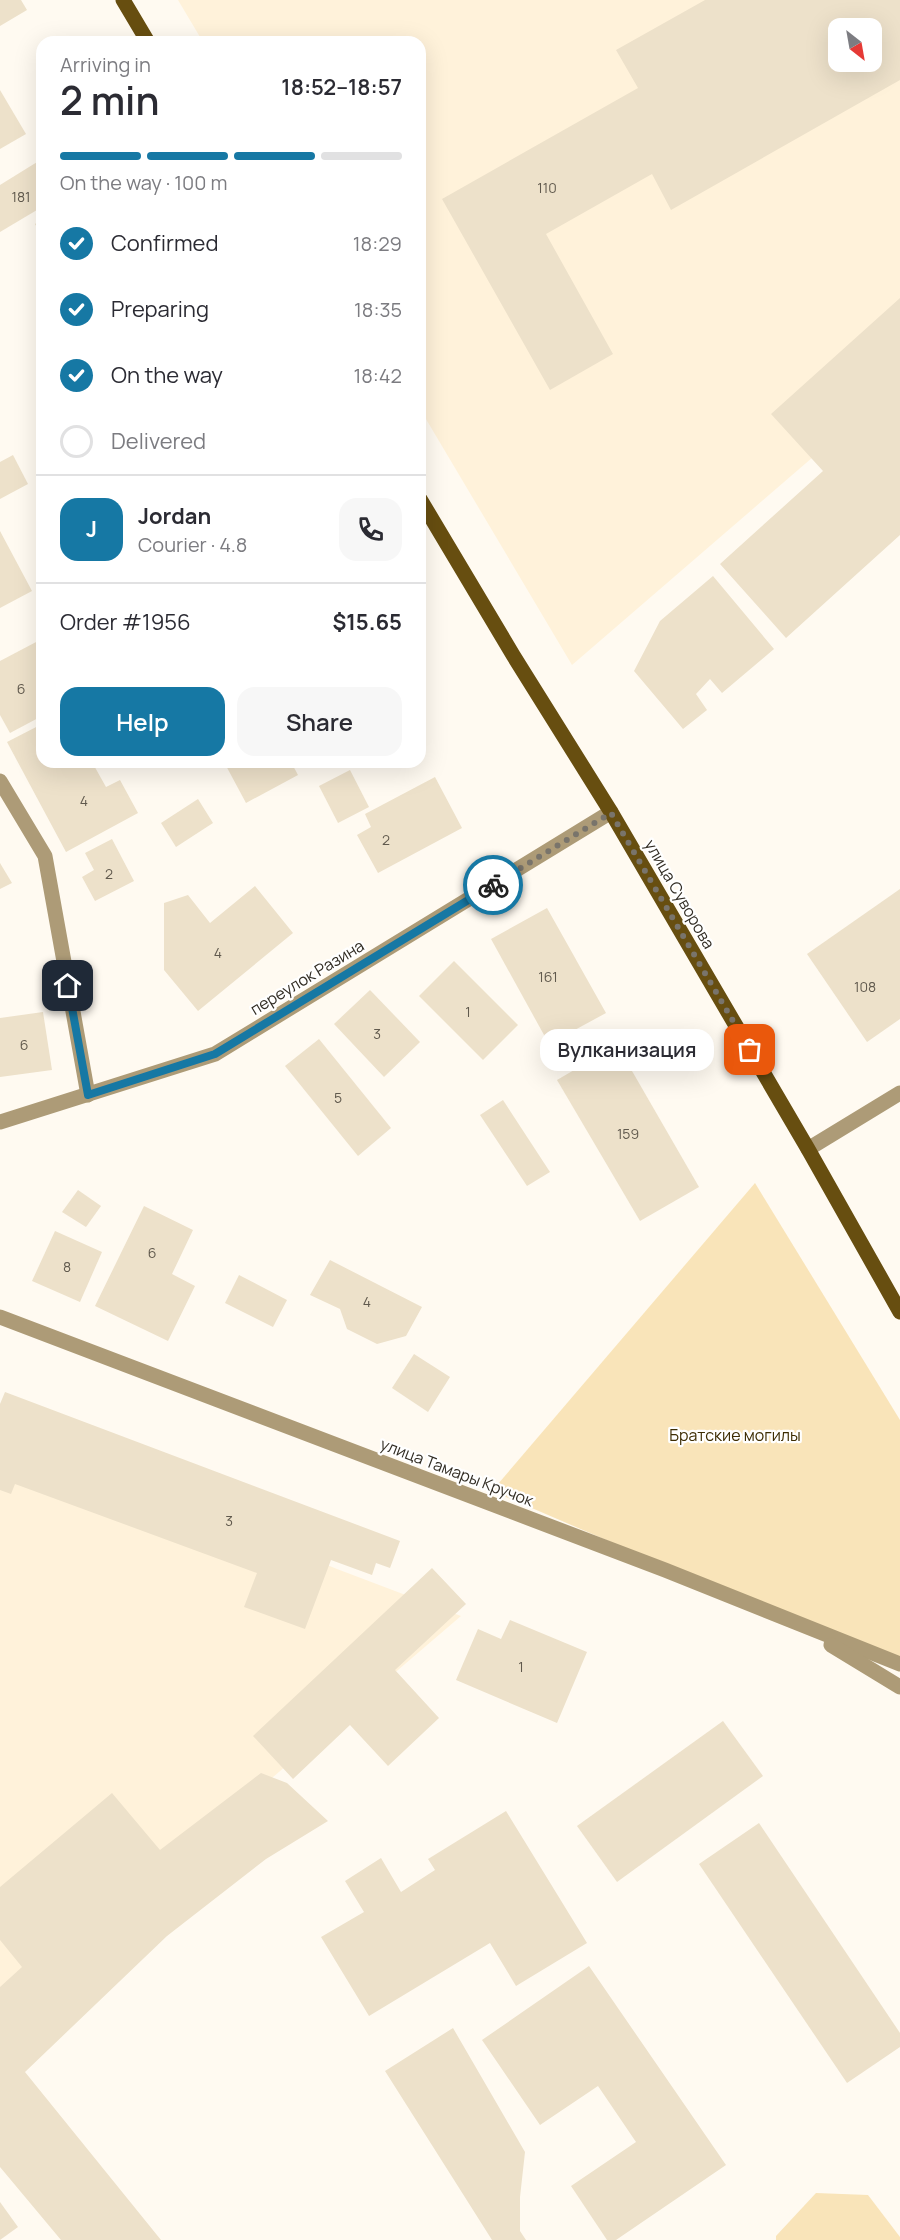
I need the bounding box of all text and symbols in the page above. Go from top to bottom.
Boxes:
north arrow [828,18,882,72]
map controls [828,18,882,72]
text: Arriving in [60,51,151,78]
text: 18:52–18:57 [281,72,402,102]
text: 2 min [60,73,159,127]
text: On the way · 100 m [60,169,227,196]
house number: 110 [537,178,557,197]
house number: 181 [11,187,31,206]
icon: check [60,227,93,260]
text: Confirmed [111,228,219,258]
text: 18:29 [353,230,402,257]
icon: check [60,293,93,326]
text: Preparing [111,294,209,324]
text: 18:35 [354,296,402,323]
icon: check [60,359,93,392]
text: On the way [111,360,223,390]
text: 18:42 [353,362,402,389]
text: Delivered [111,426,206,456]
button: phone [339,498,402,561]
text: Jordan [138,501,211,531]
text: J [86,514,97,544]
text: Courier · 4.8 [138,531,247,558]
text: Order #1956 [60,607,191,637]
text: $15.65 [332,607,402,637]
house number: 6 [17,679,25,698]
button: Help [60,687,225,756]
button: Share [237,687,402,756]
house number: 4 [80,791,88,810]
house number: 2 [382,830,390,849]
street label: улица Суворова [640,835,720,953]
courier [463,855,523,915]
house number: 2 [105,864,113,883]
icon: bike [477,869,510,902]
street label: переулок Разина [246,934,368,1020]
house number: 4 [214,943,222,962]
pin [42,960,93,1011]
house number: 161 [538,967,558,986]
icon: home [51,969,84,1002]
house number: 108 [854,977,876,996]
house number: 1 [465,1002,471,1021]
house number: 3 [373,1024,381,1043]
pin [724,1024,775,1075]
callout: Вулканизация [540,1029,714,1071]
icon: bag [733,1033,766,1066]
house number: 6 [20,1035,28,1054]
text: Вулканизация [558,1036,696,1063]
house number: 5 [334,1088,342,1107]
house number: 159 [617,1124,639,1143]
house number: 6 [148,1243,156,1262]
house number: 8 [63,1257,71,1276]
house number: 4 [363,1292,371,1311]
park label: Братские могилы [669,1424,801,1446]
street label: улица Тамары Кручок [377,1433,538,1512]
house number: 3 [225,1511,233,1530]
house number: 1 [518,1657,524,1676]

